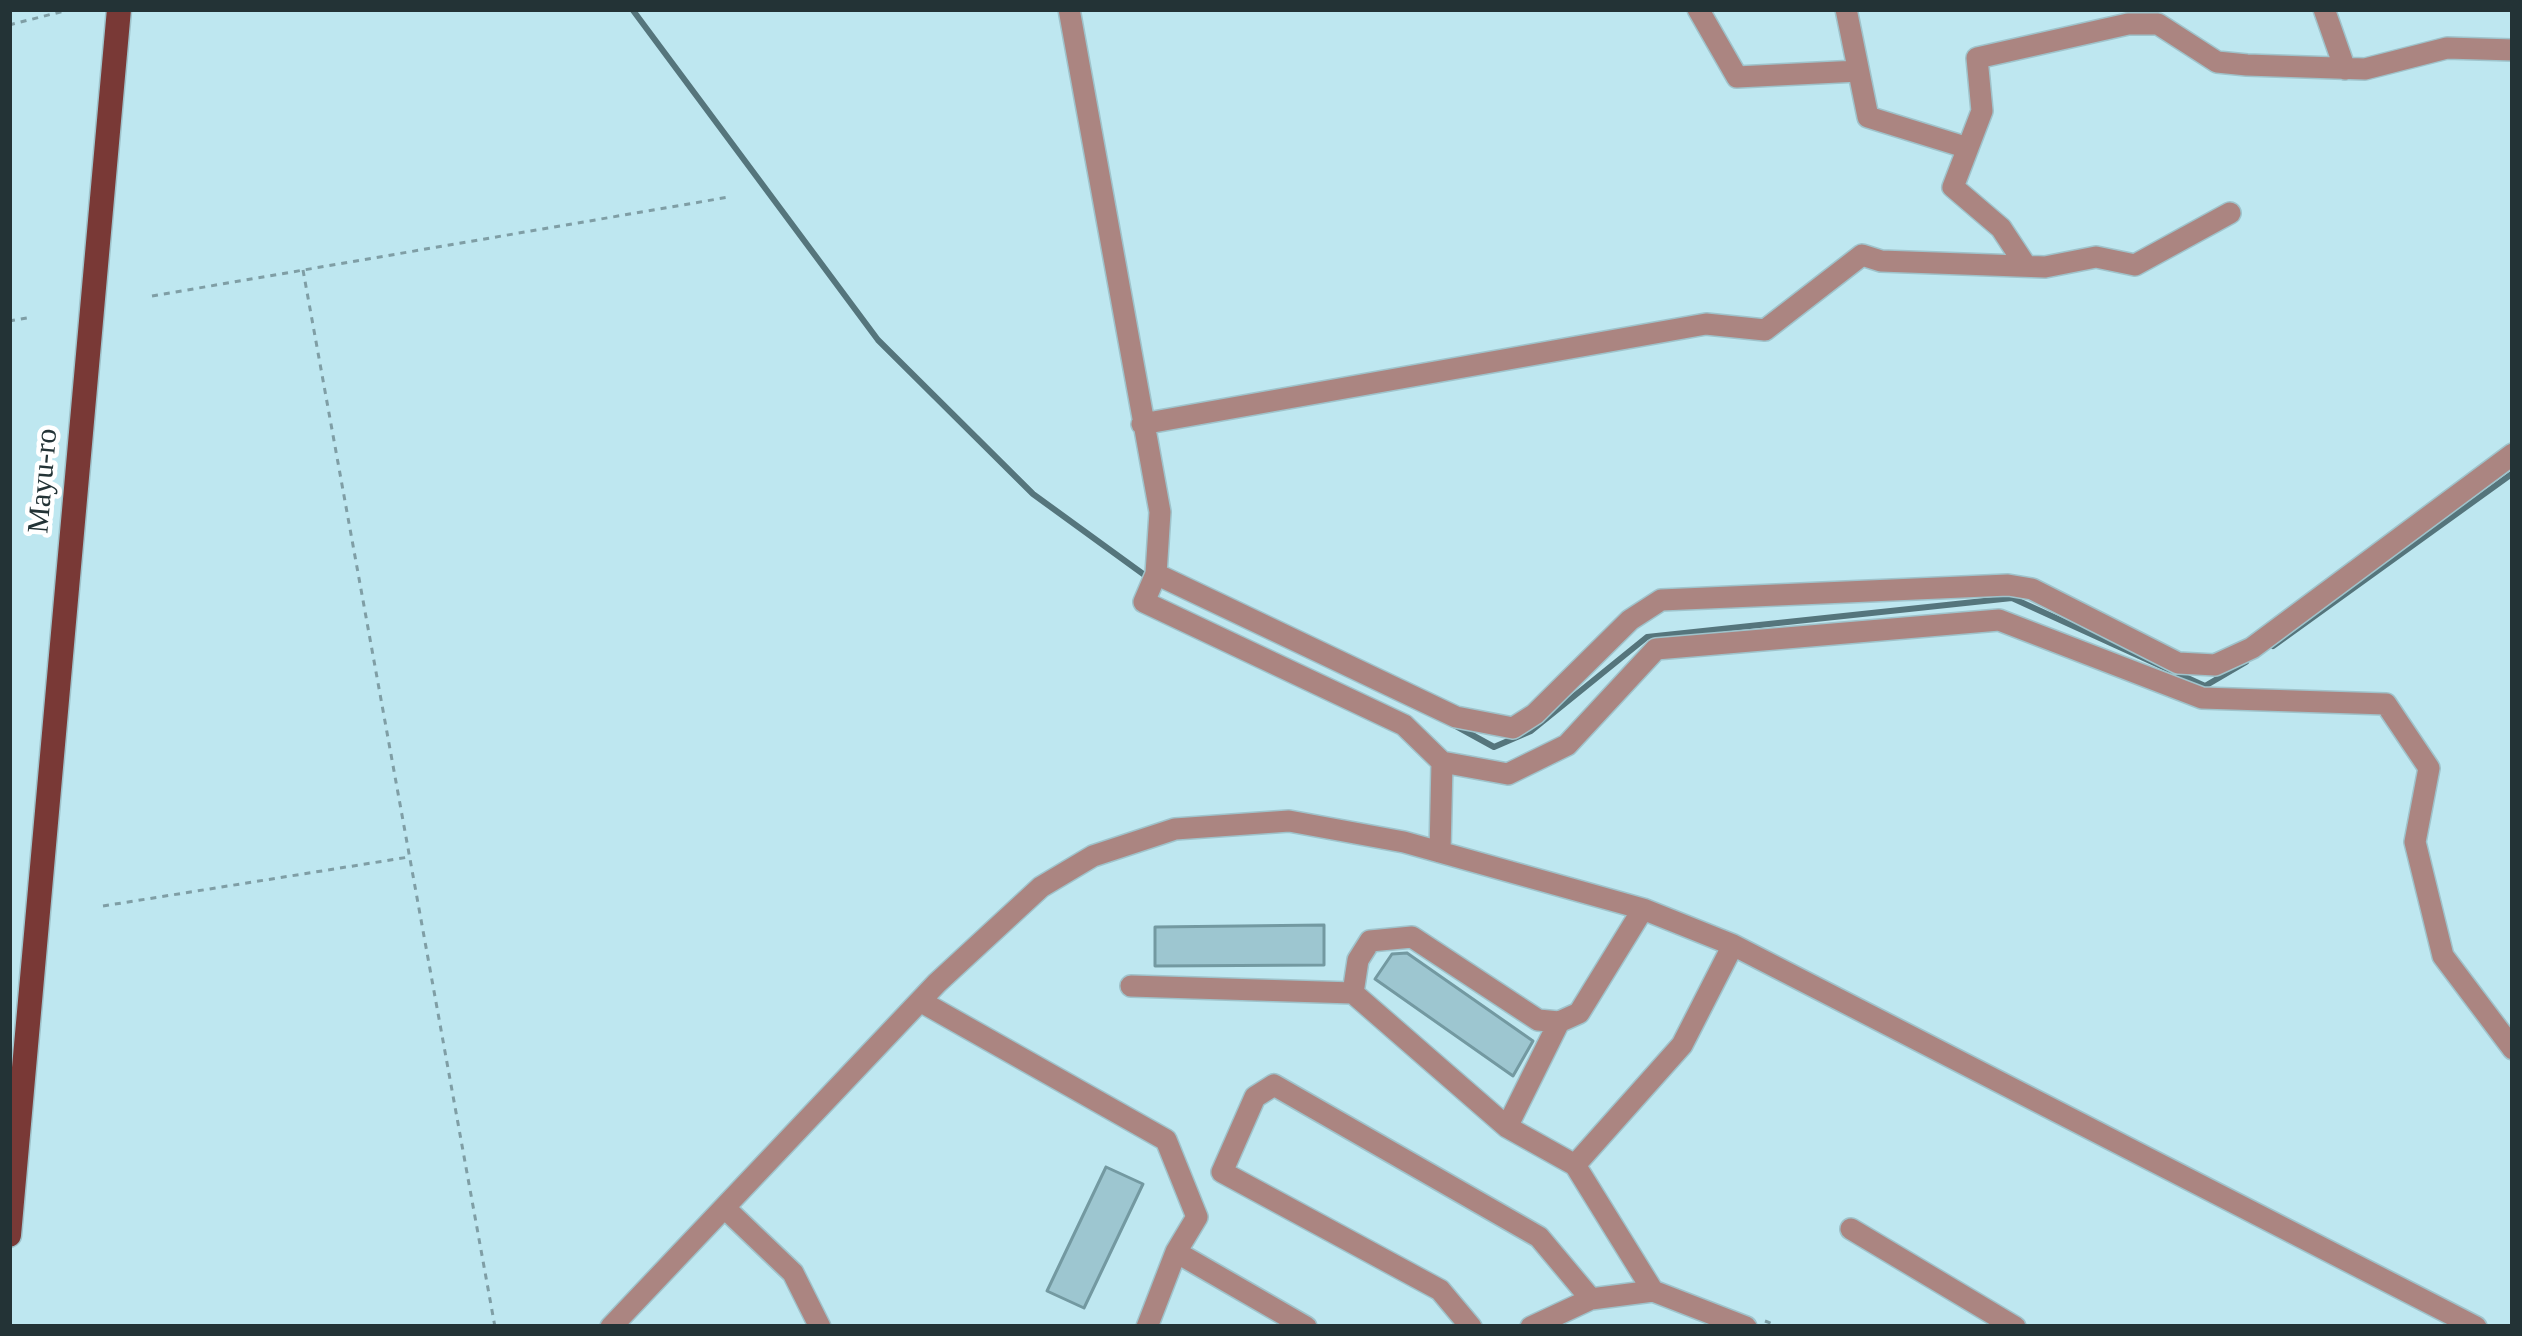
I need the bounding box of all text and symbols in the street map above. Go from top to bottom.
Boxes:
street label: Mayu-ro [21,427,67,535]

